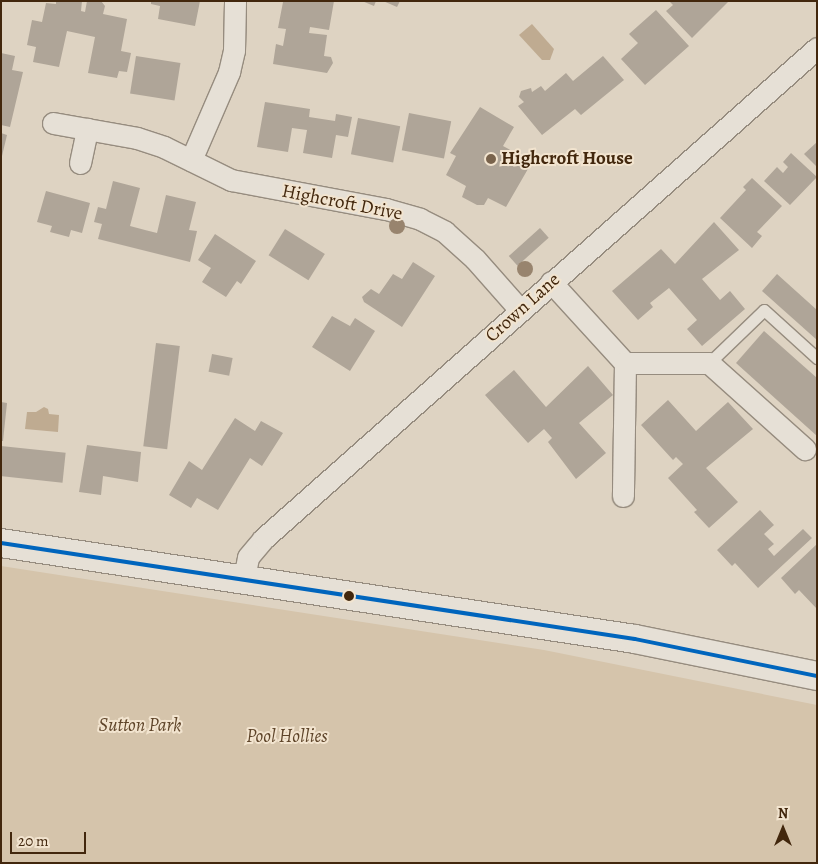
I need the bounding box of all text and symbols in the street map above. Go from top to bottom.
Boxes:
place label: Highcroft House [501,148,633,170]
marker: Highcroft House [485,153,497,165]
street label: Highcroft Drive [280,180,404,226]
street label: Crown Lane [481,269,565,347]
unlabelled marker [344,591,354,601]
park label: Sutton Park [99,715,181,737]
park label: Pool Hollies [246,726,328,748]
north arrow [758,804,808,854]
text: N [778,804,788,823]
scale bar [12,822,89,854]
text: 20 m [18,831,49,851]

